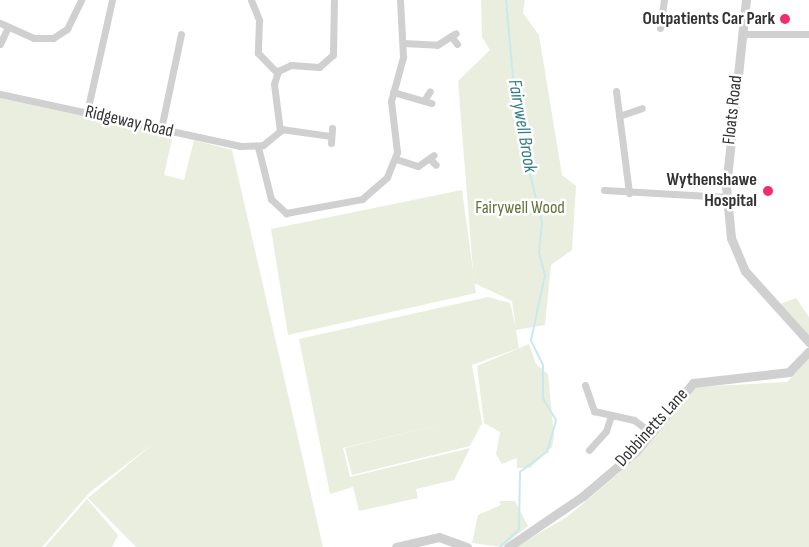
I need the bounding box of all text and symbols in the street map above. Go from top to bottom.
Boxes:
place label: Outpatients Car Park [642,8,775,30]
marker: Outpatients Car Park [779,13,791,25]
street label: Floats Road [719,74,747,146]
water label: Fairywell Brook [503,78,541,174]
street label: Ridgeway Road [83,101,175,143]
place label: Wythenshawe Hospital [667,170,757,212]
marker: Wythenshawe Hospital [761,184,775,198]
park label: Fairywell Wood [475,197,565,219]
street label: Dobbinetts Lane [611,384,693,472]

